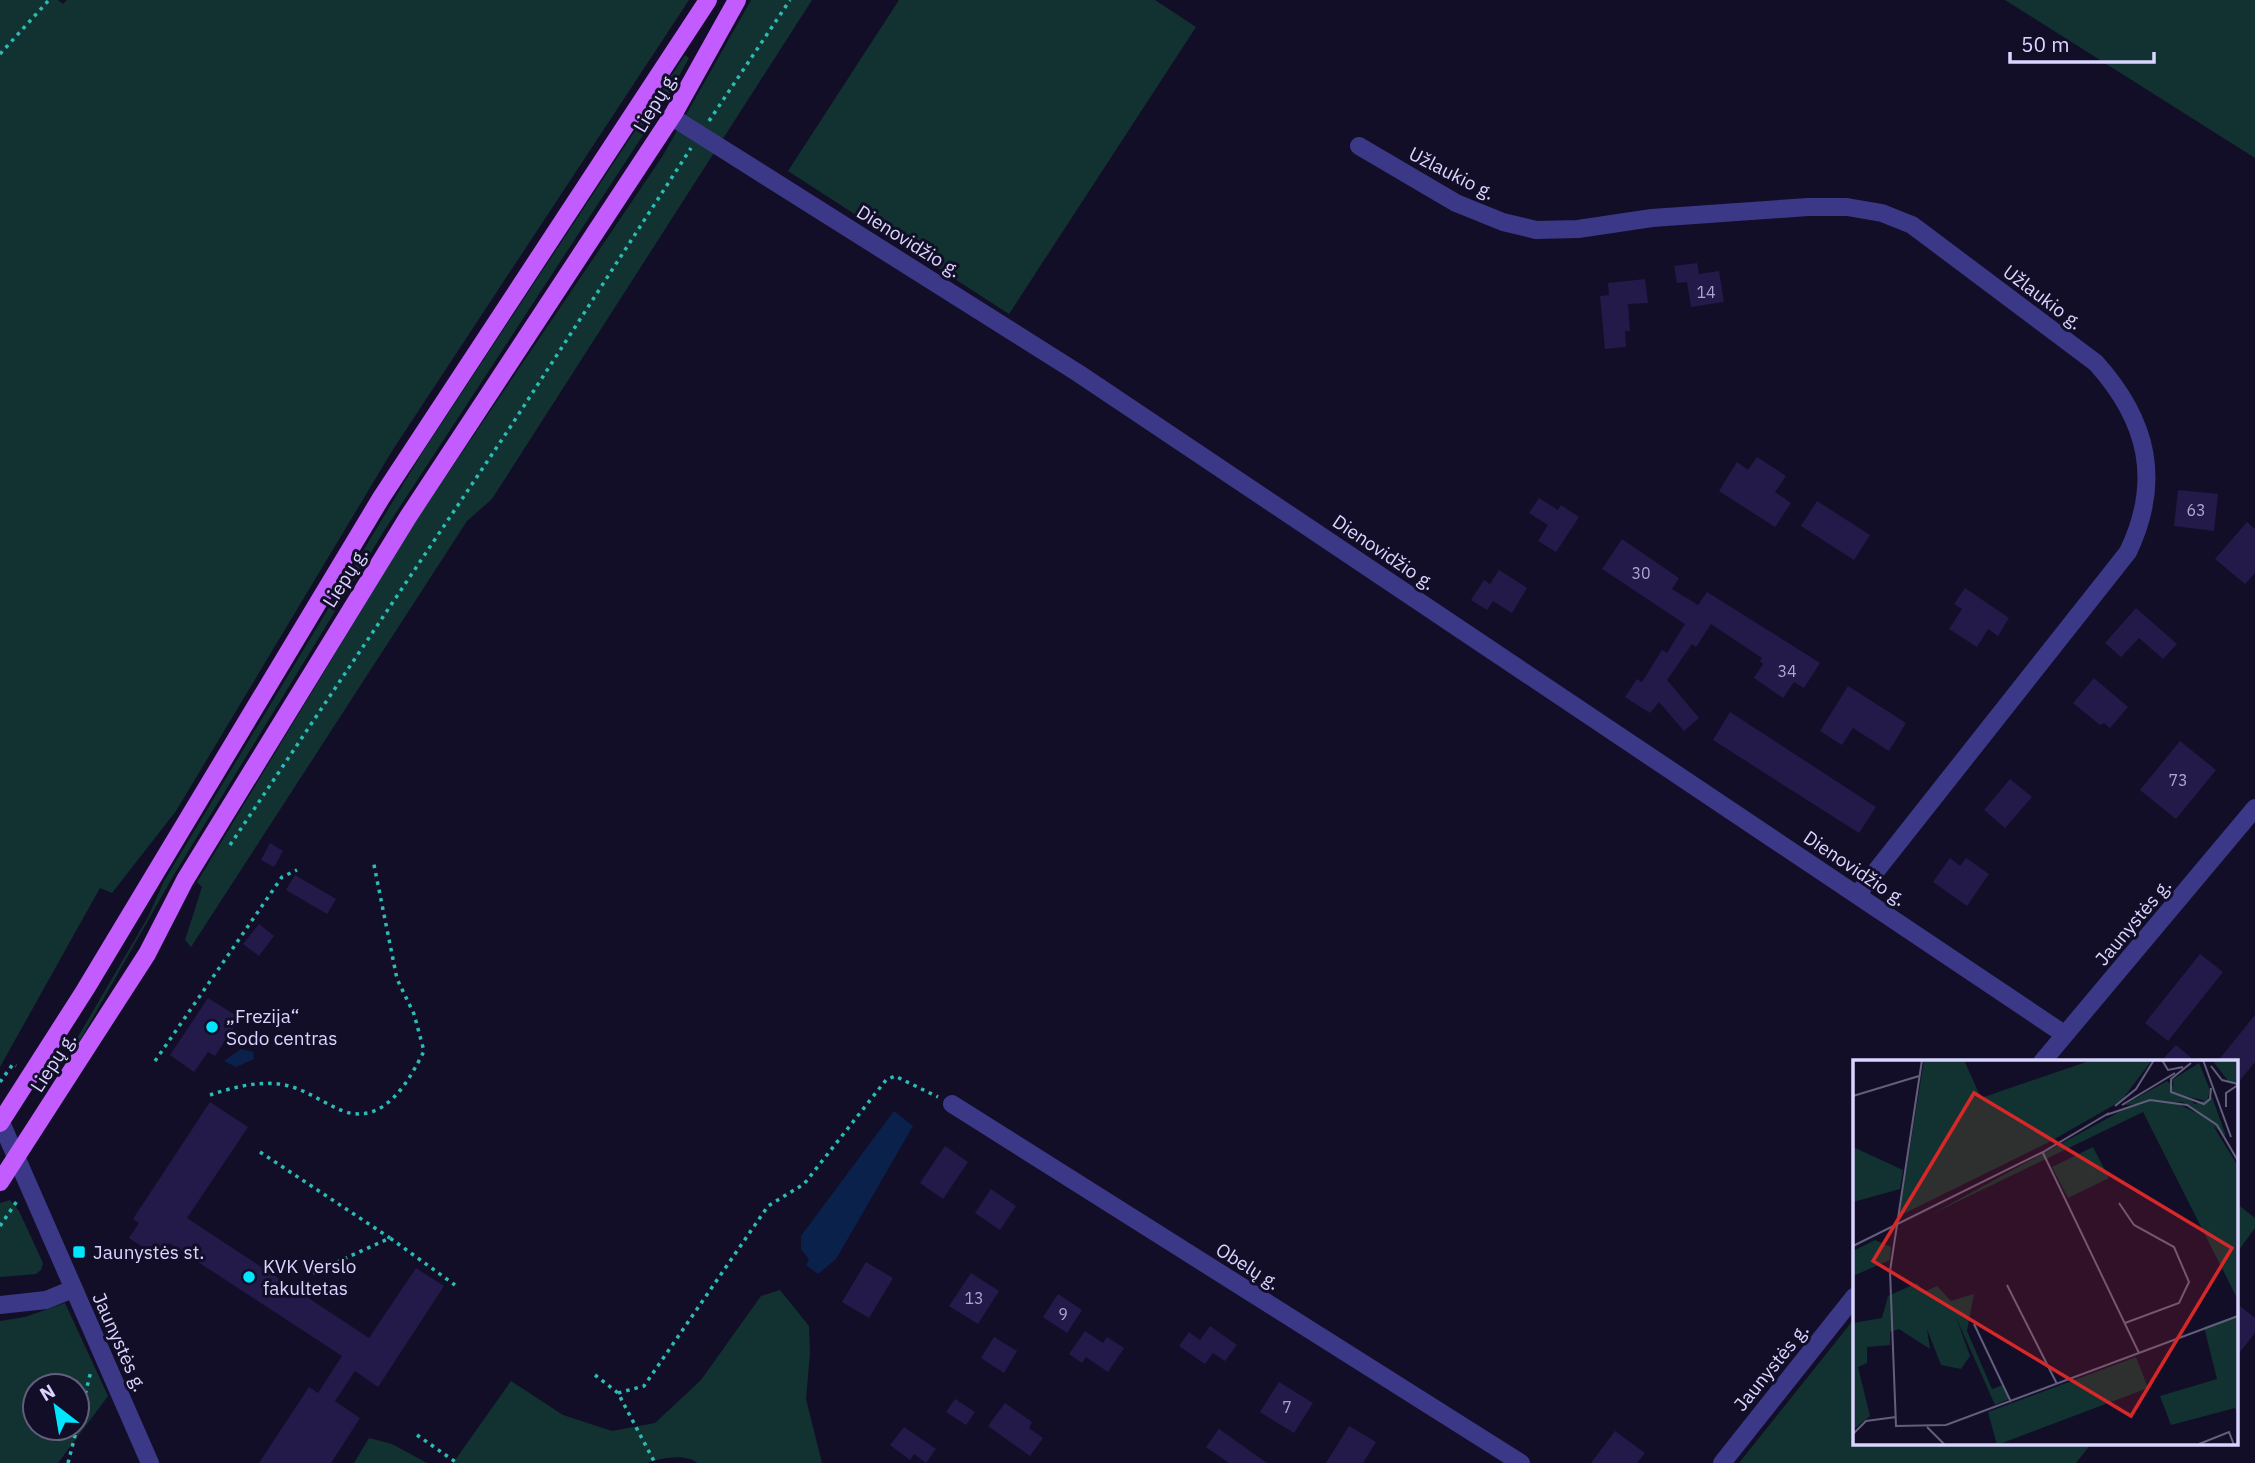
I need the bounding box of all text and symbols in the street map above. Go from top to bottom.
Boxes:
scale bar [2010,21,2154,65]
text: 50 m [2021,30,2070,58]
street label: Liepų g. [628,67,682,137]
street label: Užlaukio g. [1405,141,1499,205]
street label: Dienovidžio g. [852,199,966,283]
street label: Užlaukio g. [1999,259,2087,335]
house number: 14 [1696,282,1716,302]
house number: 63 [2186,500,2206,520]
street label: Dienovidžio g. [1328,509,1440,595]
street label: Liepų g. [317,542,373,612]
house number: 30 [1631,563,1651,583]
house number: 34 [1777,661,1797,681]
house number: 73 [2168,770,2188,790]
street label: Dienovidžio g. [1799,825,1911,911]
street label: Jaunystės g. [2090,874,2176,970]
place label: „Frezija“ Sodo centras [226,1004,337,1050]
marker: „Frezija“ Sodo centras [204,1019,220,1035]
street label: Liepų g. [25,1028,81,1096]
inset map [1853,1060,2238,1446]
street label: Obelų g. [1212,1237,1284,1295]
place label: Jaunystės st. [93,1240,205,1264]
marker: Jaunystės st. [71,1244,87,1260]
place label: KVK Verslo fakultetas [263,1254,356,1300]
marker: KVK Verslo fakultetas [241,1269,257,1285]
house number: 13 [964,1288,984,1308]
street label: Jaunystės g. [87,1289,153,1395]
house number: 9 [1058,1304,1068,1324]
street label: Jaunystės g. [1728,1318,1814,1416]
north arrow [21,1372,91,1442]
text: N [35,1379,59,1406]
house number: 7 [1282,1397,1292,1417]

